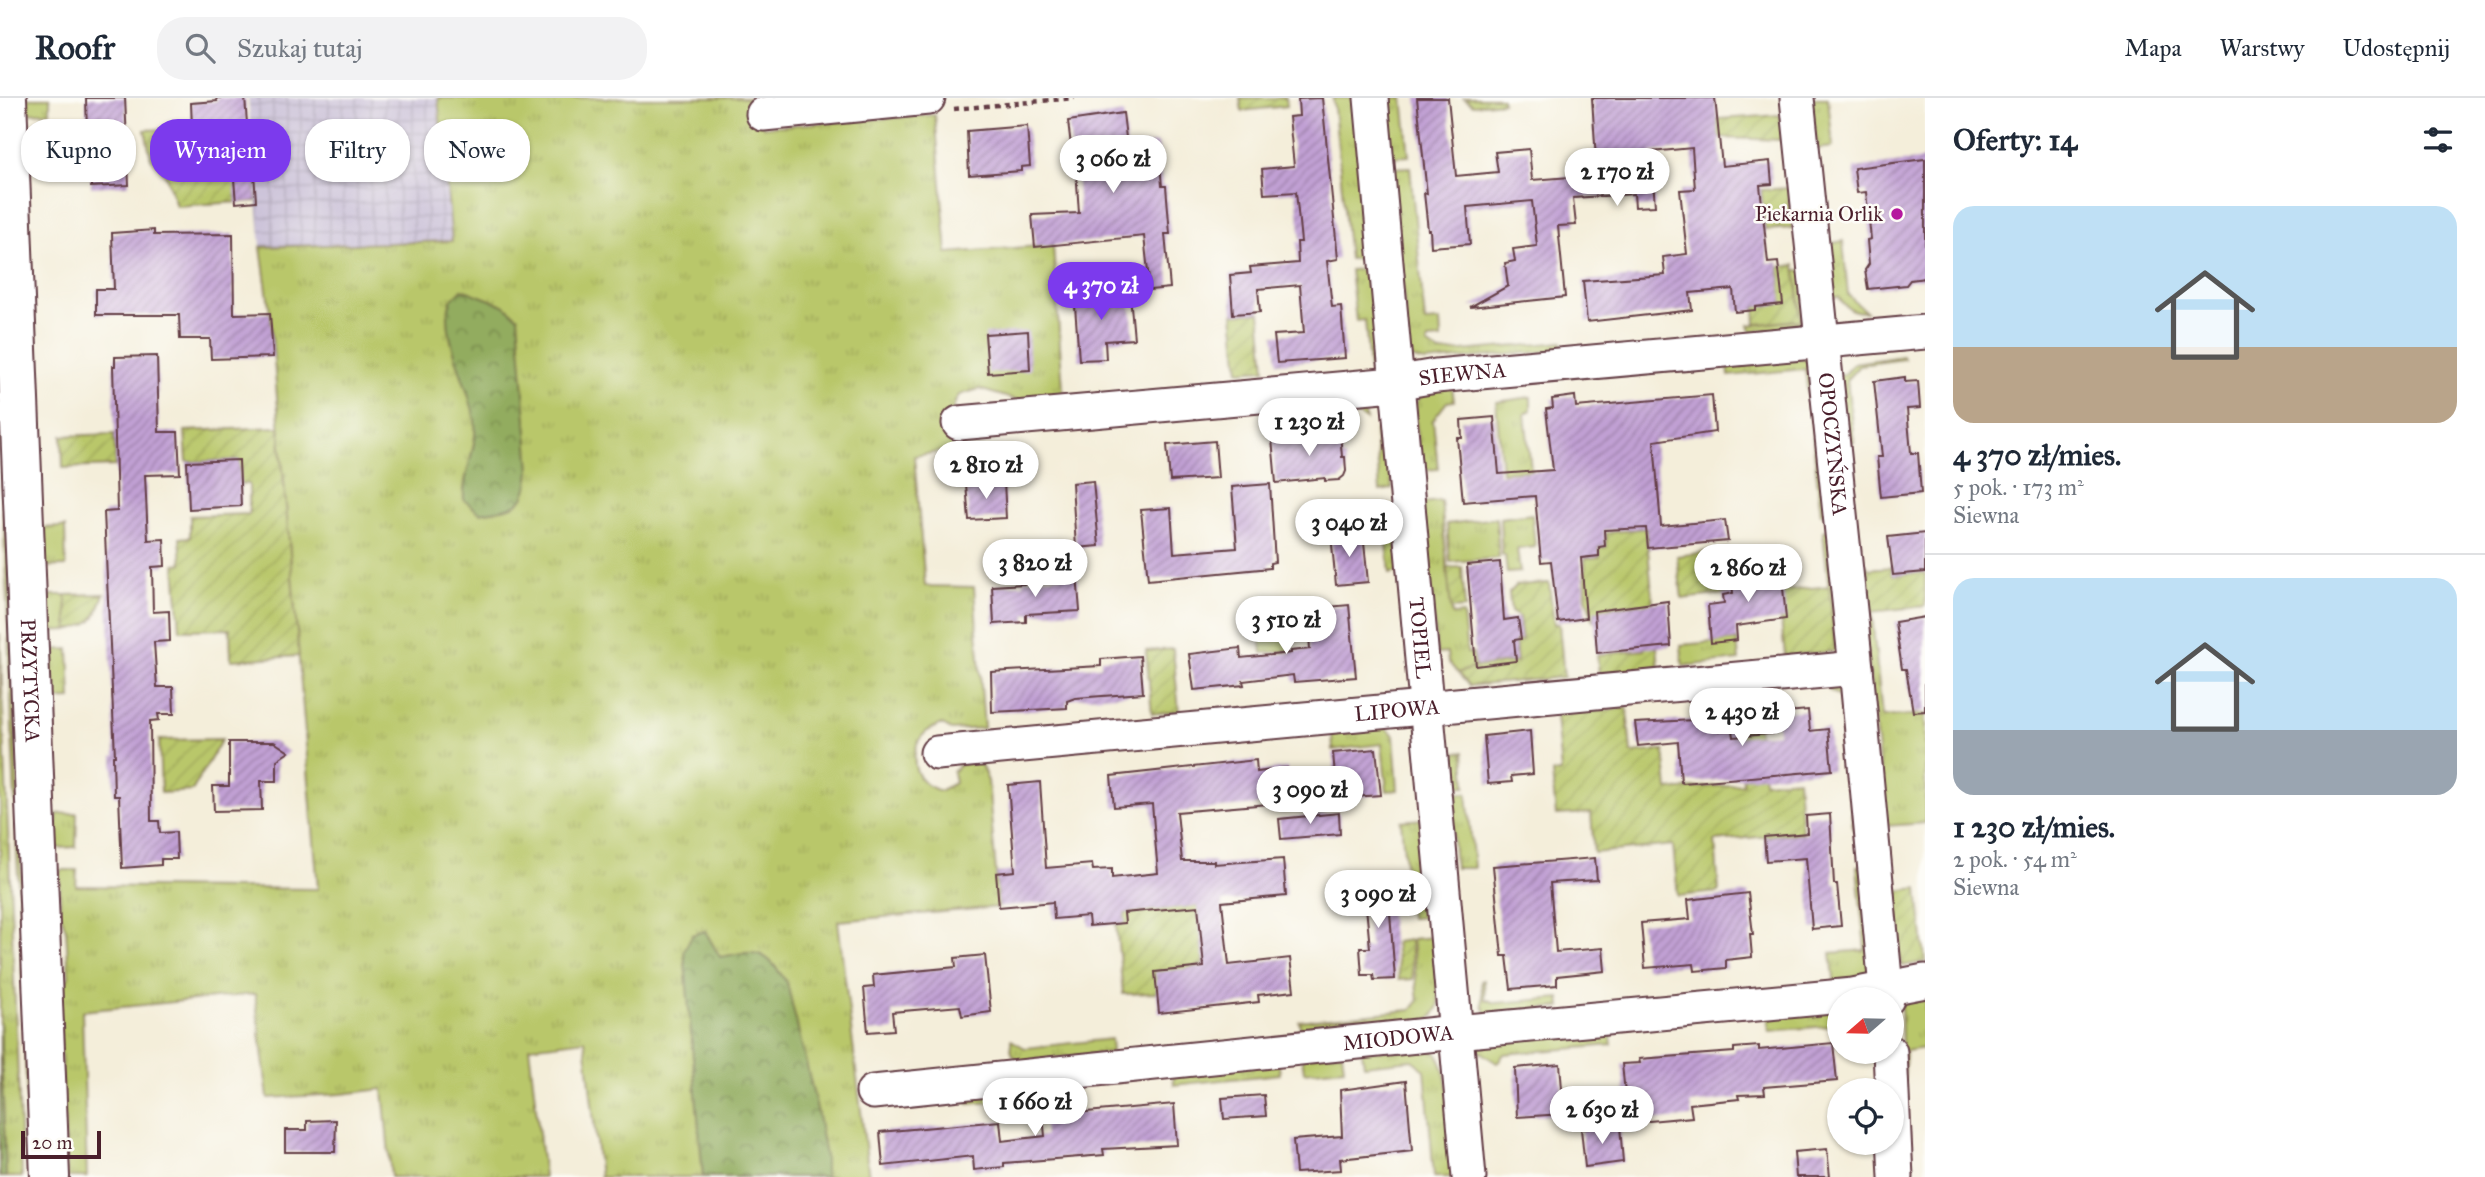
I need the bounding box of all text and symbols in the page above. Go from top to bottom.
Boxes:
search box [157,17,647,80]
text: Roofr [35,28,115,68]
icon: search [181,29,219,67]
text: Szukaj tutaj [237,32,363,64]
text: Mapa [2125,33,2182,63]
text: Warstwy [2220,33,2305,63]
text: Udostępnij [2343,33,2450,63]
chip: Kupno [21,119,136,182]
chip: Wynajem [150,119,291,182]
chip: Filtry [305,119,410,182]
chip: Nowe [424,119,530,182]
icon: filters [2419,121,2457,159]
text: Oferty: 14 [1953,122,2077,158]
pin: 3 060 zł [1041,136,1185,195]
text: 3 060 zł [1076,144,1150,172]
pin: 2 170 zł [1545,148,1689,208]
text: 2 170 zł [1581,157,1653,185]
place label: Piekarnia Orlik [1755,201,1883,227]
marker: Piekarnia Orlik [1889,206,1905,222]
icon: home [2142,252,2268,378]
pin: 4 370 zł [1029,262,1173,322]
text: 4 370 zł [1064,271,1138,299]
street label: SIEWNA [1417,357,1507,392]
street label: OPOCZYŃSKA [1812,371,1853,517]
pin: 1 230 zł [1237,398,1381,458]
text: 1 230 zł [1274,407,1344,435]
text: 4 370 zł/mies. [1953,437,2121,473]
pin: 2 810 zł [914,442,1058,501]
text: 2 810 zł [950,450,1022,478]
text: 5 pok. · 173 m² [1953,473,2084,501]
pin: 3 040 zł [1277,500,1421,559]
text: Siewna [1953,501,2019,529]
text: 3 040 zł [1311,508,1387,536]
pin: 3 820 zł [963,540,1107,599]
pin: 2 860 zł [1676,545,1820,604]
text: 3 820 zł [999,548,1071,576]
text: 2 860 zł [1710,553,1786,581]
pin: 3 510 zł [1214,596,1358,656]
street label: TOPIEL [1403,596,1437,680]
text: 3 510 zł [1251,605,1321,633]
street label: PRZYTYCKA [15,618,46,743]
icon: home [2142,624,2268,750]
pin: 2 430 zł [1670,688,1814,748]
street label: LIPOWA [1353,694,1441,727]
text: 2 430 zł [1705,697,1779,725]
pin: 3 090 zł [1238,766,1382,826]
text: 3 090 zł [1272,775,1348,803]
text: 1 230 zł/mies. [1953,809,2115,845]
text: 2 pok. · 54 m² [1953,845,2077,873]
pin: 3 090 zł [1306,870,1450,930]
text: Siewna [1953,873,2019,901]
text: 3 090 zł [1340,879,1416,907]
north arrow [1827,987,1904,1064]
map controls [1827,987,1904,1155]
street label: MIODOWA [1341,1019,1455,1057]
button: locate [1827,1078,1904,1155]
pin: 1 660 zł [963,1079,1107,1138]
pin: 2 630 zł [1530,1086,1674,1146]
text: 1 660 zł [999,1087,1071,1115]
text: 2 630 zł [1566,1095,1638,1123]
scale bar [21,1128,102,1160]
text: 20 m [32,1131,73,1154]

